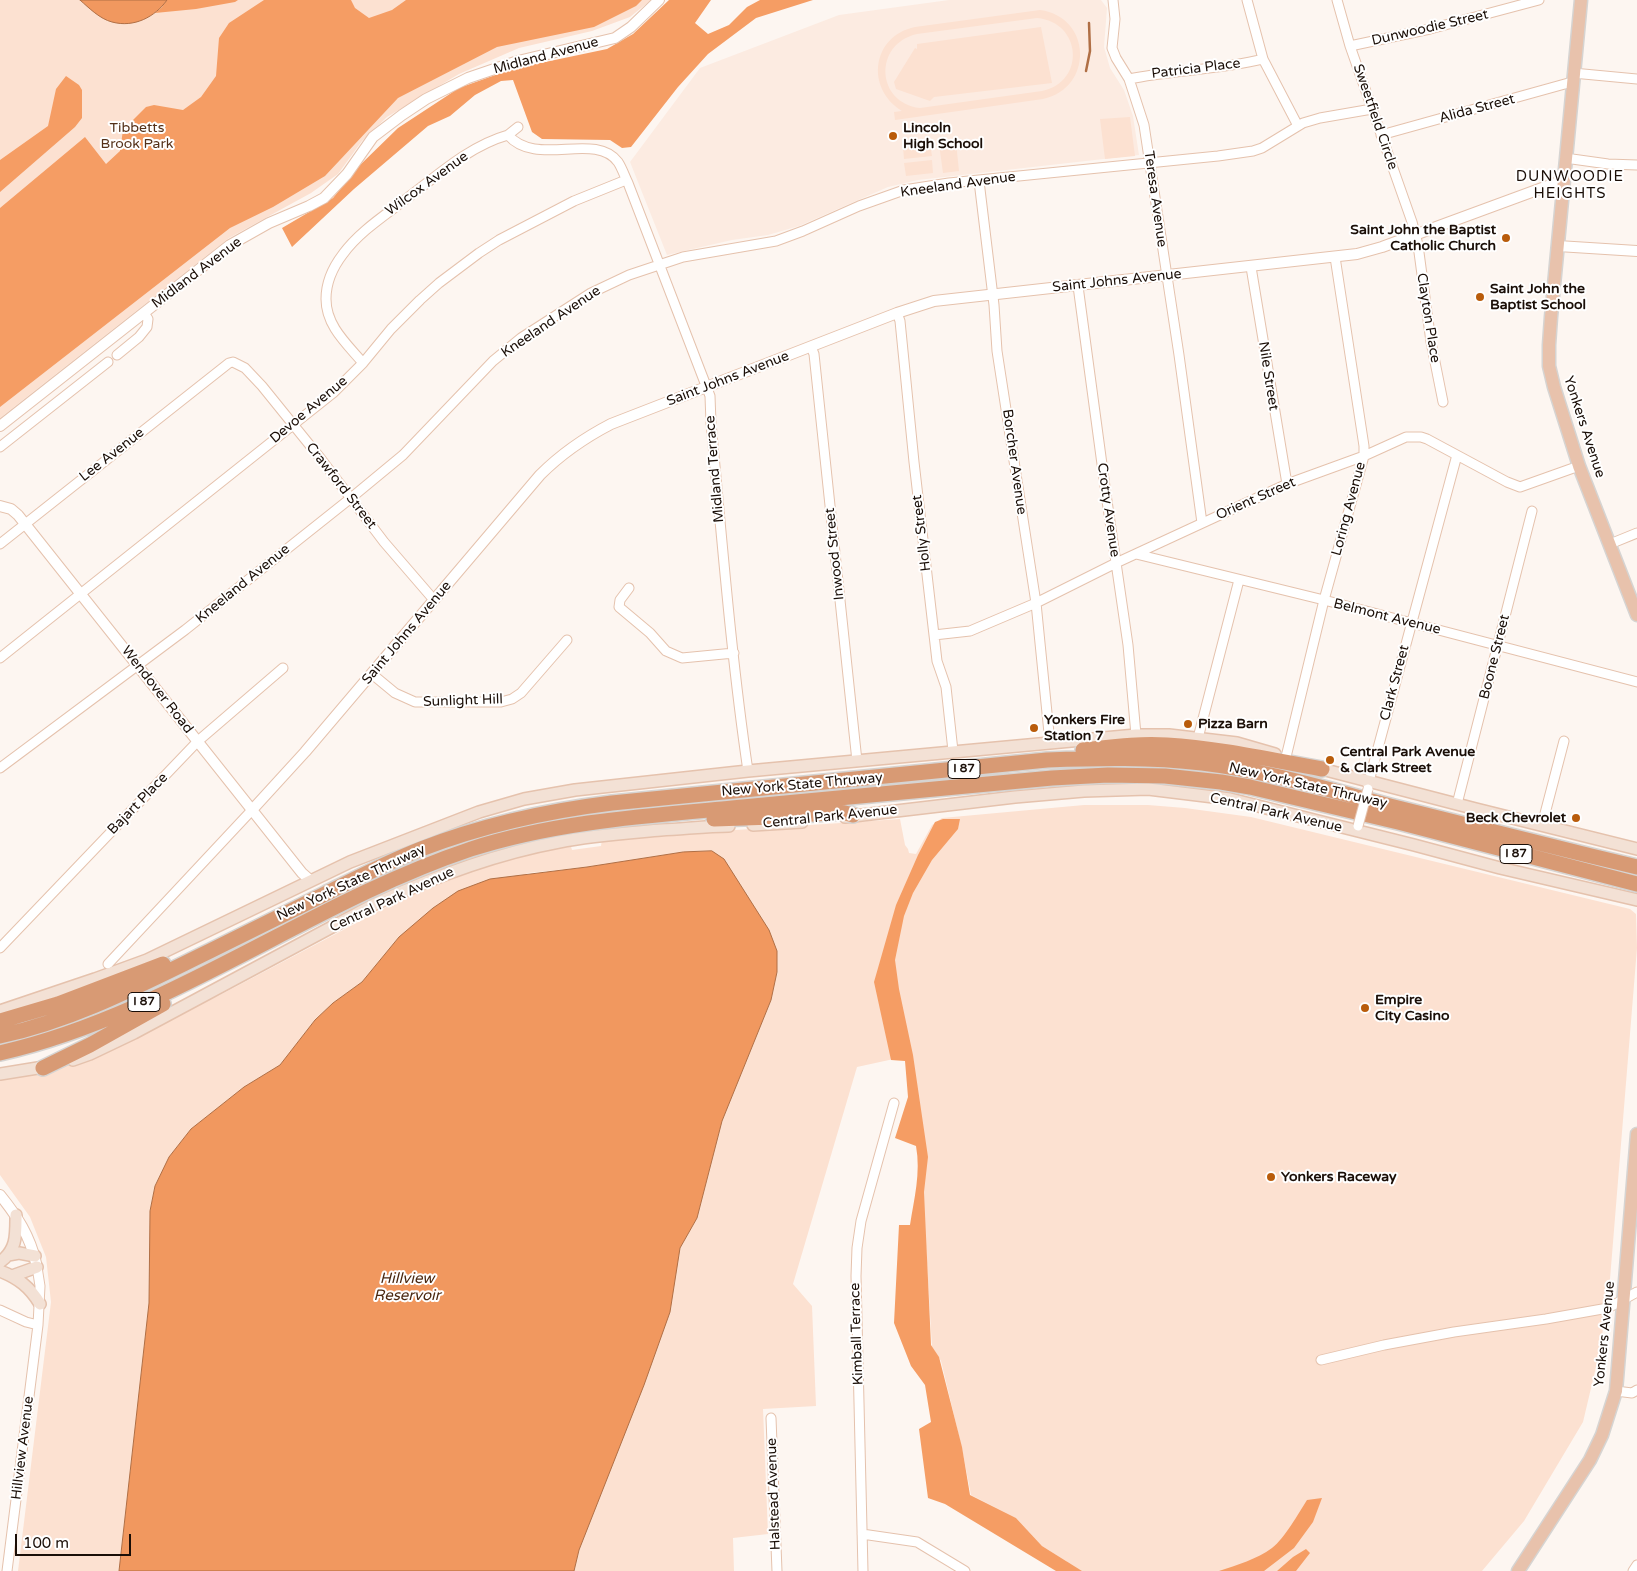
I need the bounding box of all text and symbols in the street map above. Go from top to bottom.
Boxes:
street label: Dunwoodie Street [1370,6,1490,50]
street label: Midland Avenue [492,34,600,78]
street label: Patricia Place [1151,55,1241,83]
street label: Sweetfield Circle [1349,62,1401,172]
street label: Alida Street [1437,91,1517,127]
park label: Tibbetts Brook Park [101,120,173,152]
place label: Lincoln High School [903,120,983,152]
marker: Lincoln High School [887,130,899,142]
street label: Wilcox Avenue [382,148,472,220]
street label: Teresa Avenue [1140,150,1170,248]
district label: DUNWOODIE HEIGHTS [1515,168,1625,203]
street label: Kneeland Avenue [899,169,1017,201]
place label: Saint John the Baptist Catholic Church [1350,222,1496,254]
marker: Saint John the Baptist Catholic Church [1500,232,1512,244]
street label: Midland Avenue [149,234,245,312]
street label: Saint Johns Avenue [1052,266,1182,296]
street label: Clayton Place [1413,272,1443,364]
place label: Saint John the Baptist School [1490,281,1586,314]
street label: Kneeland Avenue [498,283,604,361]
marker: Saint John the Baptist School [1474,291,1486,303]
street label: Nile Street [1254,340,1282,412]
street label: Saint Johns Avenue [664,348,792,410]
street label: Devoe Avenue [267,373,351,447]
street label: Yonkers Avenue [1560,374,1608,480]
street label: Borcher Avenue [998,408,1030,516]
street label: Midland Terrace [702,415,728,523]
street label: Lee Avenue [76,424,148,486]
street label: Crawford Street [302,439,380,533]
street label: Loring Avenue [1328,460,1370,558]
street label: Crotty Avenue [1093,462,1123,558]
street label: Orient Street [1214,474,1298,524]
street label: Holly Street [909,494,935,572]
street label: Inwood Street [822,507,848,601]
street label: Kneeland Avenue [193,541,293,627]
street label: Saint Johns Avenue [359,578,455,688]
street label: Belmont Avenue [1332,596,1442,638]
street label: Boone Street [1476,613,1514,701]
street label: Wendover Road [118,643,196,737]
street label: Clark Street [1377,643,1413,723]
street label: Sunlight Hill [423,691,503,711]
place label: Yonkers Fire Station 7 [1044,712,1125,744]
place label: Pizza Barn [1198,716,1268,732]
marker: Pizza Barn [1182,718,1194,730]
marker: Yonkers Fire Station 7 [1028,722,1040,734]
place label: Central Park Avenue & Clark Street [1340,744,1475,776]
marker: Central Park Avenue & Clark Street [1324,754,1336,766]
road number: I 87 [948,760,980,779]
street label: New York State Thruway [1227,760,1389,812]
street label: Bajart Place [104,770,172,838]
street label: New York State Thruway [721,770,883,800]
street label: Central Park Avenue [1208,790,1344,836]
street label: Central Park Avenue [762,802,898,832]
place label: Beck Chevrolet [1466,810,1566,826]
marker: Beck Chevrolet [1570,812,1582,824]
street label: New York State Thruway [274,841,428,925]
road number: I 87 [1500,844,1532,864]
street label: Central Park Avenue [327,864,457,936]
road number: I 87 [128,992,160,1012]
place label: Empire City Casino [1375,992,1449,1024]
marker: Empire City Casino [1359,1002,1371,1014]
place label: Yonkers Raceway [1281,1169,1396,1185]
marker: Yonkers Raceway [1265,1171,1277,1183]
water label: Hillview Reservoir [373,1270,441,1305]
street label: Yonkers Avenue [1591,1280,1619,1388]
street label: Kimball Terrace [847,1282,867,1386]
street label: Hillview Avenue [8,1395,38,1501]
street label: Halstead Avenue [764,1438,784,1550]
scale bar [18,1524,134,1556]
text: 100 m [23,1534,69,1552]

